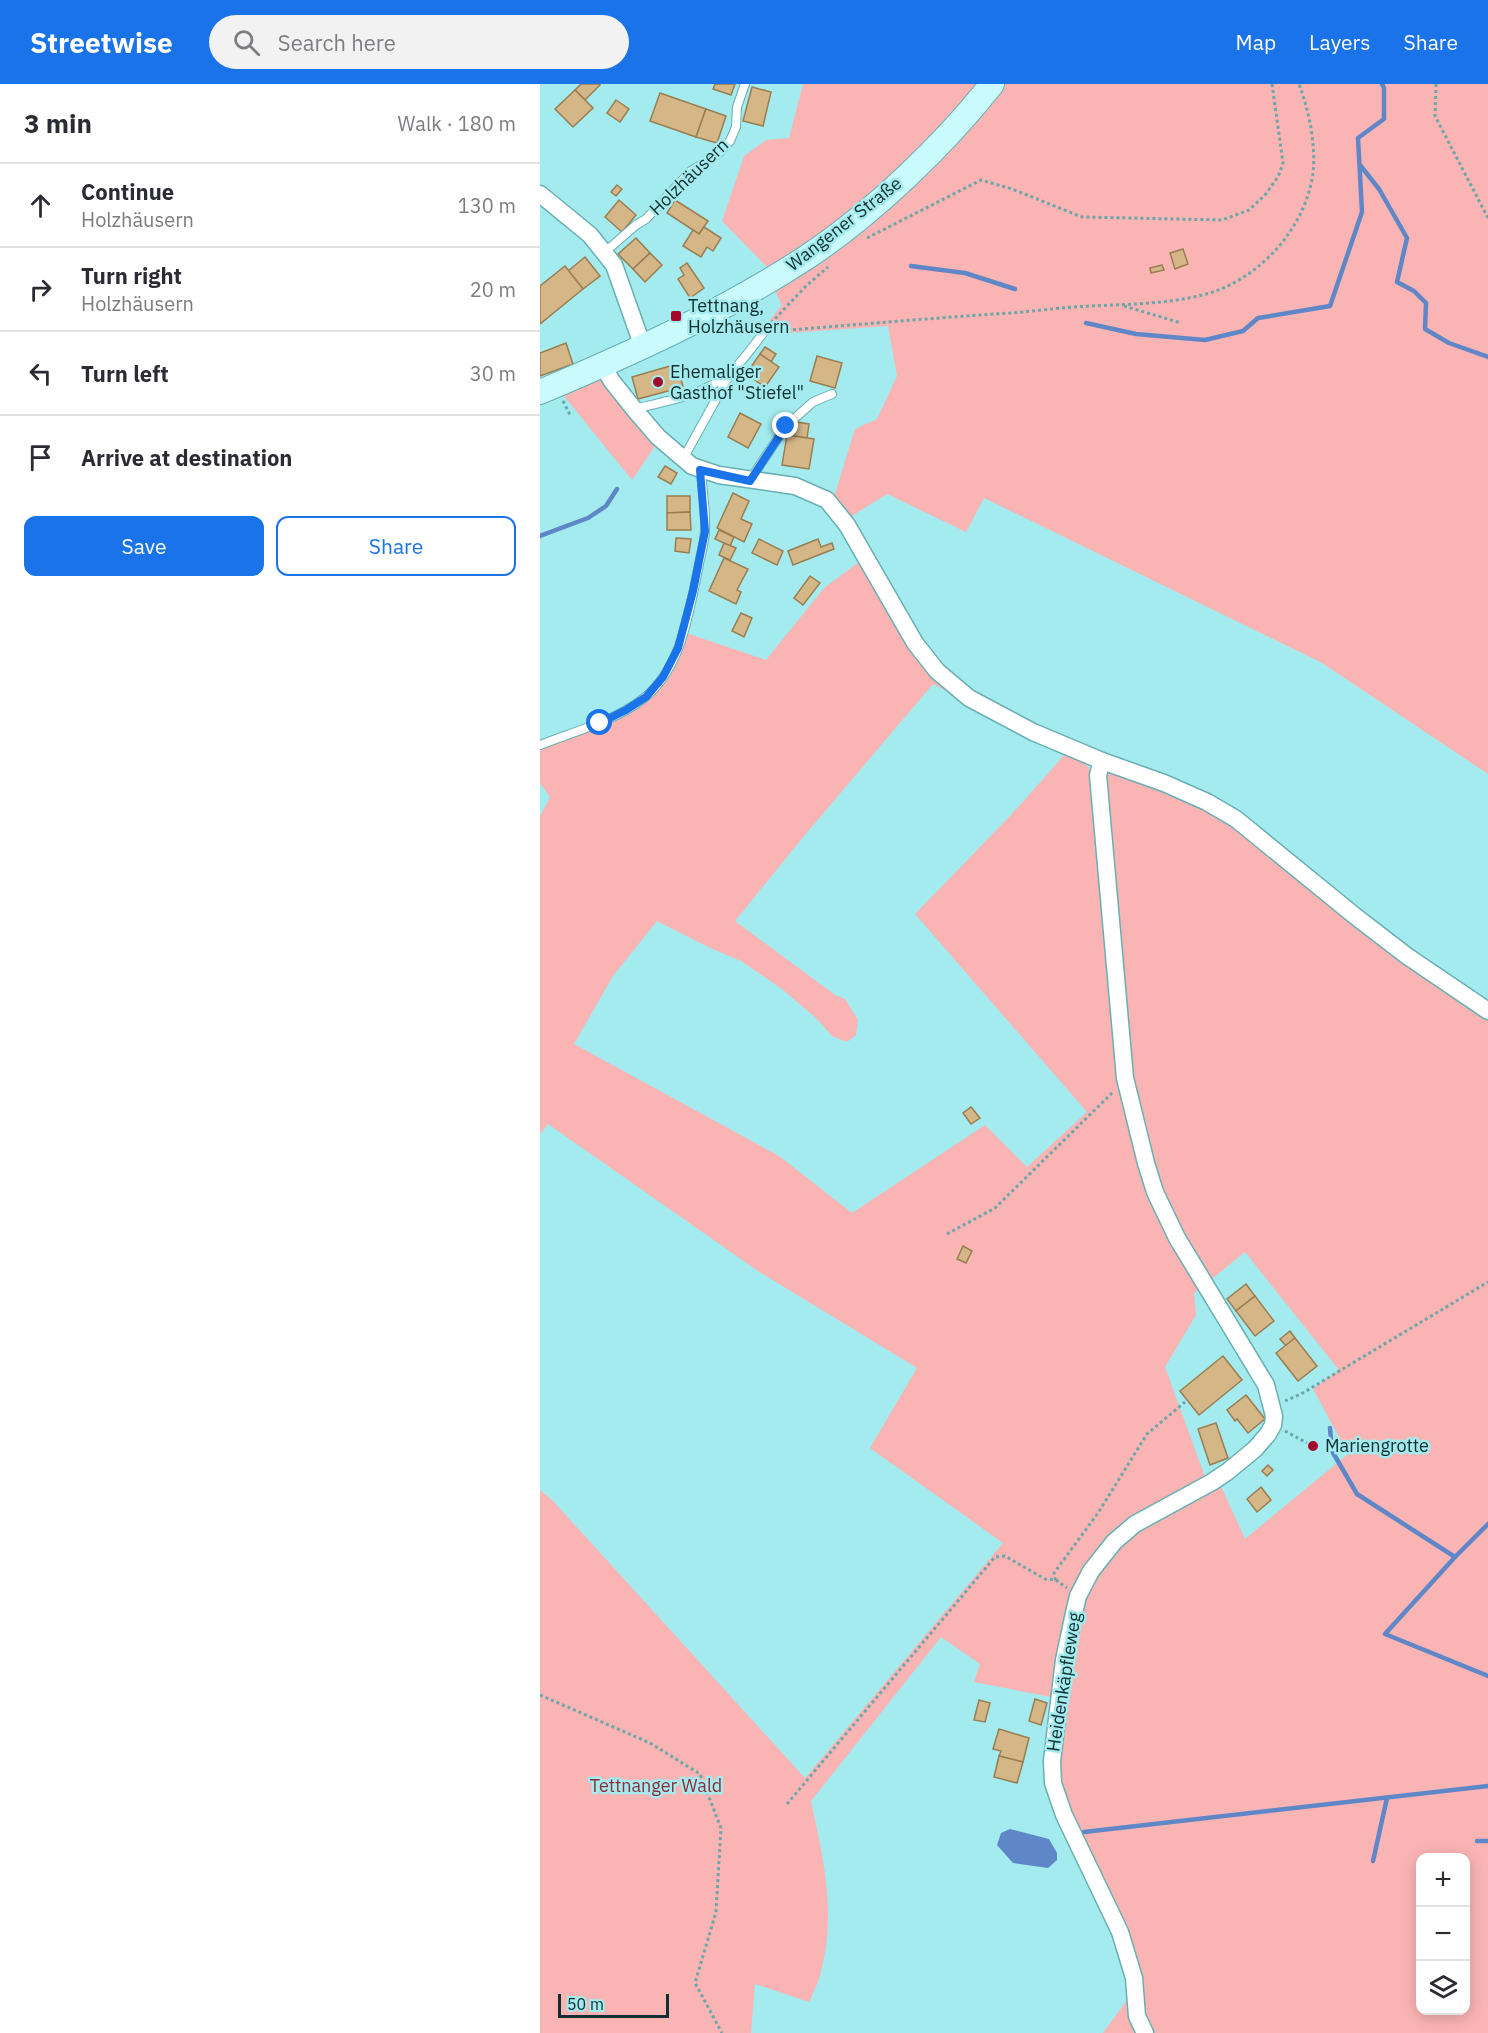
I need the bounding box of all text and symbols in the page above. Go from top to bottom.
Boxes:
search box [209,15,629,69]
text: Streetwise [30,24,173,61]
icon: search [230,26,263,59]
text: Search here [278,28,396,57]
text: Map [1236,28,1276,56]
text: Layers [1309,28,1371,56]
text: Share [1404,28,1458,56]
text: 3 min [24,106,92,140]
text: Walk · 180 m [398,110,516,137]
street label: Holzhäusern [644,133,733,220]
street label: Wangener Straße [781,171,906,276]
text: Continue [81,177,174,206]
icon: ahead [24,189,57,222]
text: 130 m [458,192,516,219]
text: Holzhäusern [81,206,194,233]
text: Turn right [81,261,182,290]
icon: right [24,273,57,306]
text: 20 m [470,276,516,303]
text: Holzhäusern [81,290,194,317]
place label: Tettnang, Holzhäusern [688,294,790,338]
marker: Tettnang, Holzhäusern [669,309,683,323]
icon: left [24,357,57,390]
text: Turn left [81,359,169,388]
text: 30 m [470,360,516,387]
place label: Ehemaliger Gasthof "Stiefel" [670,360,804,404]
marker: Ehemaliger Gasthof "Stiefel" [651,375,665,389]
route end [772,412,798,438]
icon: arrive [24,441,57,474]
text: Arrive at destination [81,443,292,472]
button: Save [24,516,264,576]
button: Share [276,516,516,576]
route start [586,709,612,735]
place label: Mariengrotte [1325,1434,1429,1457]
marker: Mariengrotte [1306,1439,1320,1453]
street label: Heidenkäpfleweg [1041,1610,1086,1753]
park label: Tettnanger Wald [590,1774,722,1797]
map controls [1416,1853,1470,2015]
button: + [1416,1853,1470,1907]
button: − [1416,1907,1470,1961]
button: layers [1416,1961,1470,2015]
scale bar [558,1991,669,2018]
text: 50 m [567,1994,604,2014]

